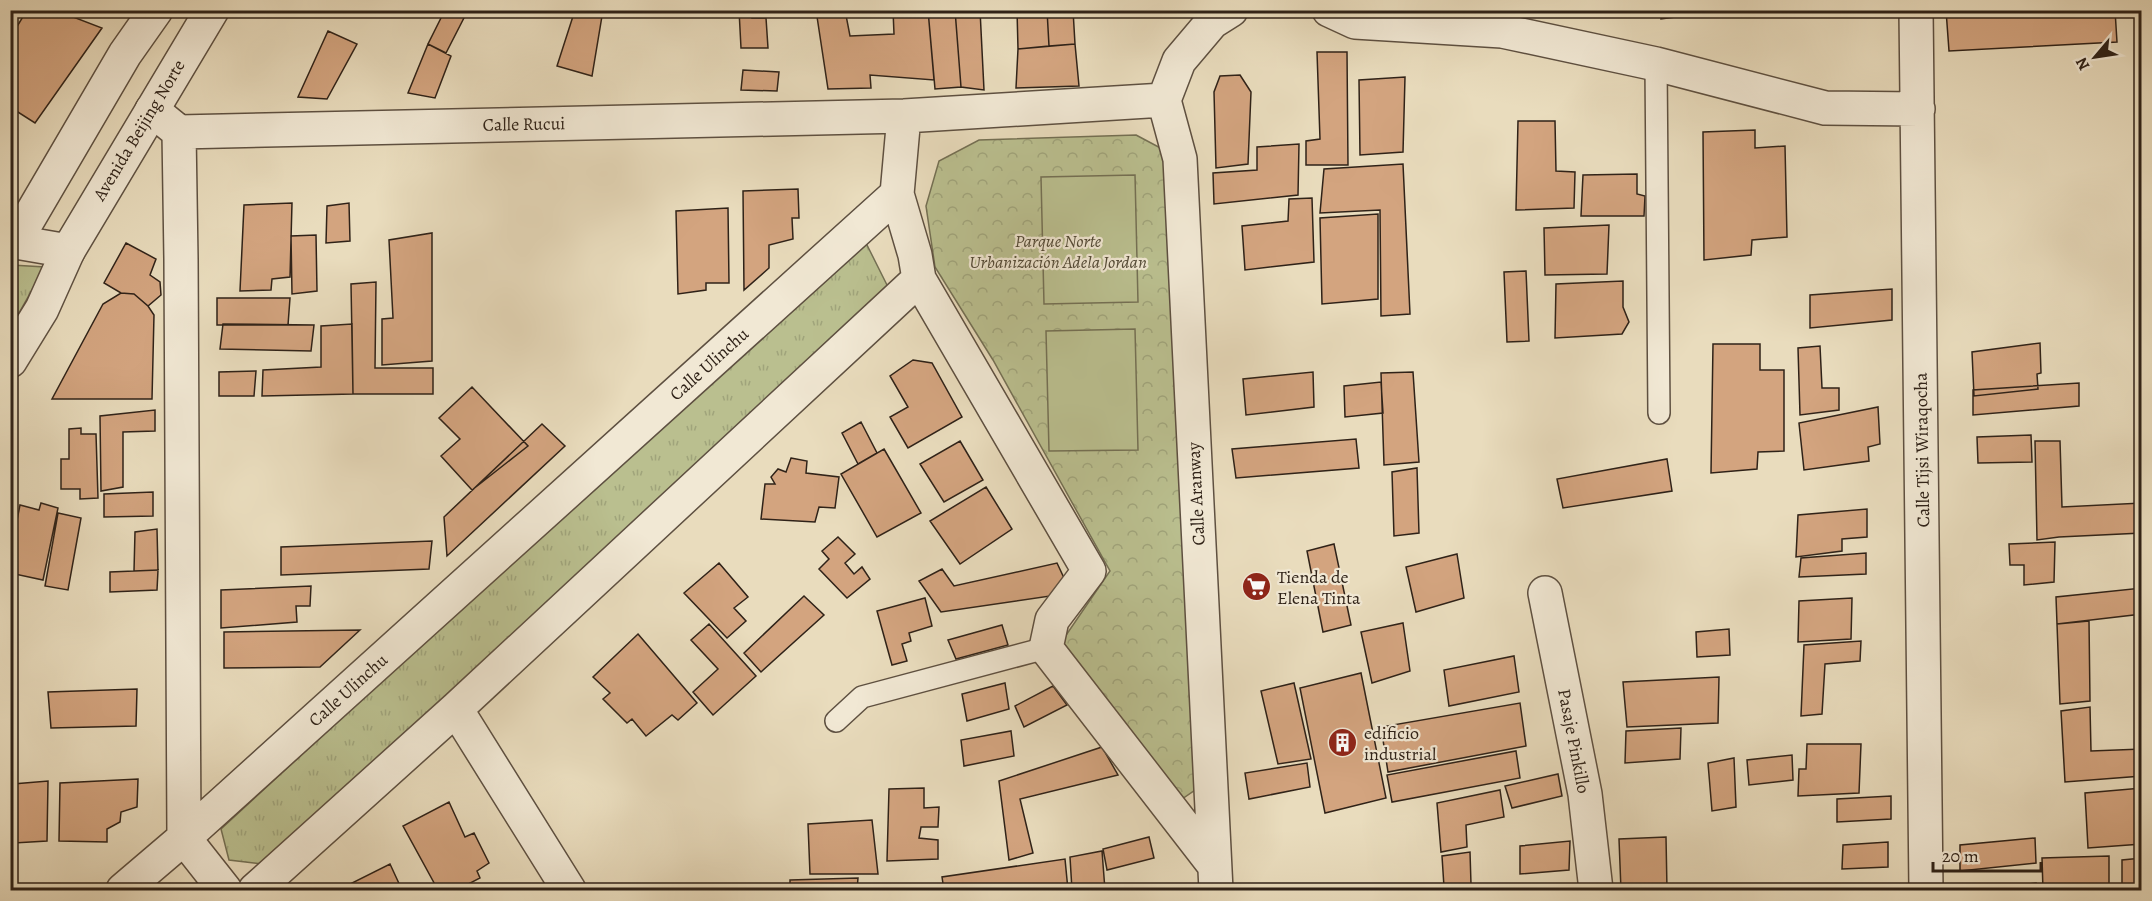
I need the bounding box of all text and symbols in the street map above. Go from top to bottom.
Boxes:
north arrow [2065,27,2125,87]
text: N [2070,53,2095,74]
street label: Avenida Beijing Norte [87,55,191,206]
street label: Calle Rucui [482,111,566,137]
park label: Parque Norte Urbanización Adela Jordan [969,229,1147,274]
street label: Calle Ulinchu [664,322,754,406]
street label: Calle Tijsi Wiraqocha [1909,372,1935,528]
street label: Calle Aranway [1181,441,1211,546]
place label: Tienda de Elena Tinta [1277,565,1361,610]
supermarket icon: Tienda de Elena Tinta [1240,571,1272,603]
street label: Calle Ulinchu [303,648,393,732]
street label: Pasaje Pinkillo [1552,687,1596,795]
place label: edificio industrial [1364,721,1437,766]
building icon: edificio industrial [1327,727,1359,759]
scale bar [1933,835,2041,873]
text: 20 m [1942,844,1979,868]

